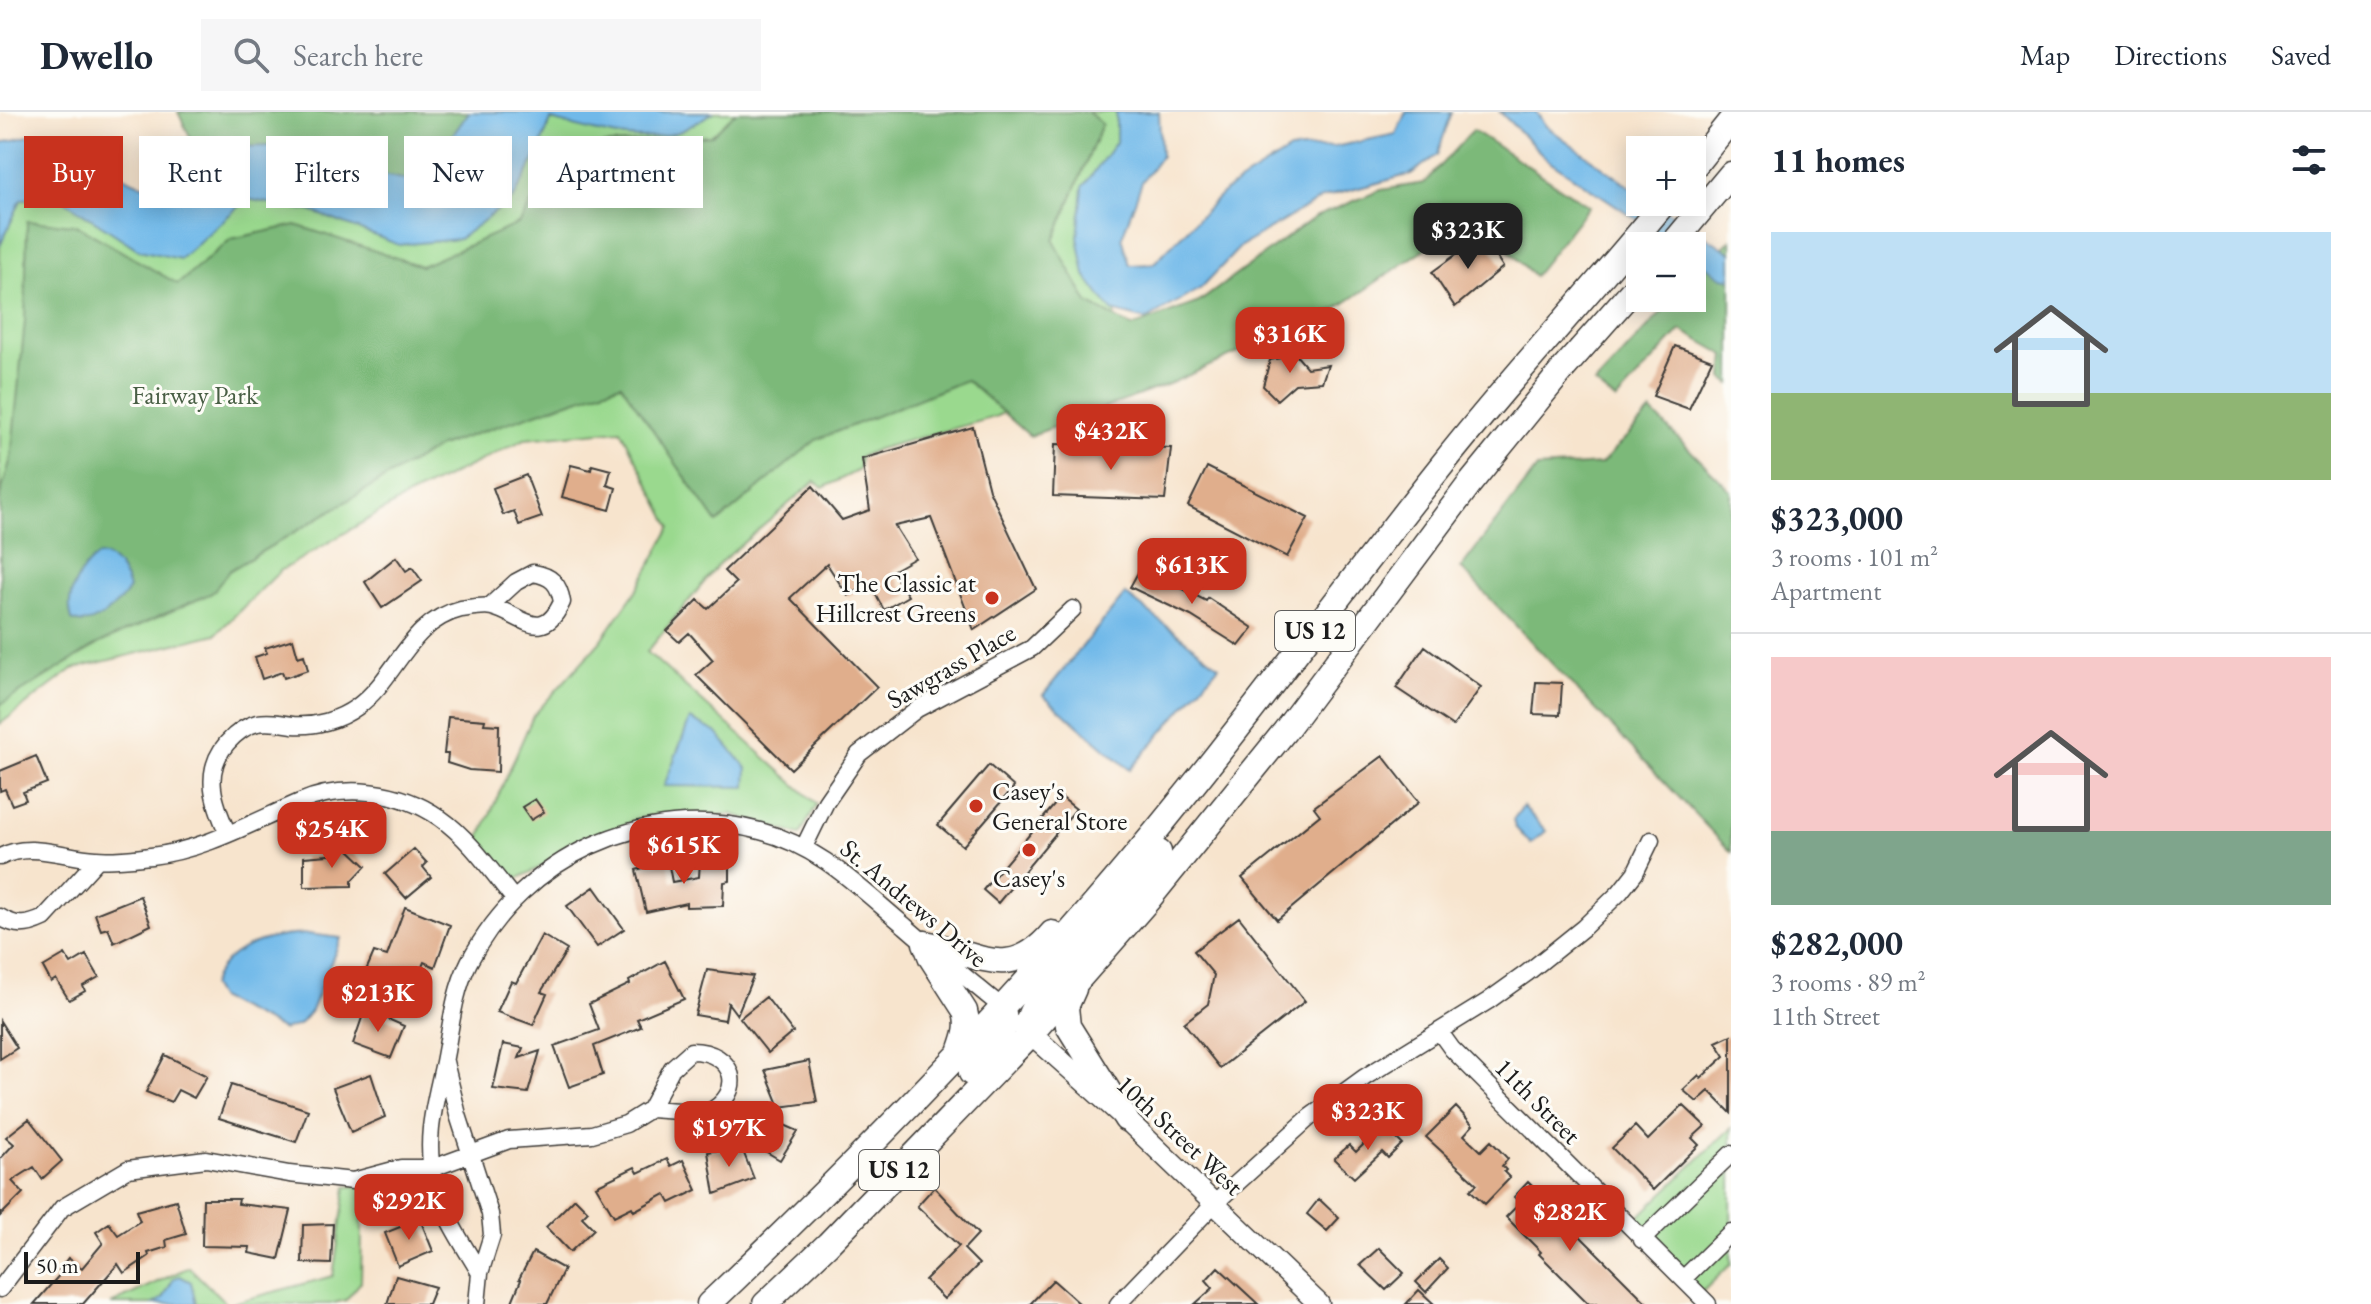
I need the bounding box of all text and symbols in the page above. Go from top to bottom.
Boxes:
search box [201,19,761,91]
text: Dwello [40,31,153,80]
icon: search [229,33,273,77]
text: Search here [293,36,423,75]
text: Map [2020,37,2070,73]
text: Directions [2114,37,2227,73]
text: Saved [2271,37,2331,73]
chip: Buy [24,136,123,208]
chip: Rent [139,136,250,208]
chip: Filters [266,136,388,208]
chip: New [404,136,512,208]
chip: Apartment [528,136,703,208]
map controls [1626,136,1706,312]
button: + [1626,136,1706,216]
text: 11 homes [1771,138,1905,182]
icon: filters [2287,138,2331,182]
pin: $323K [1412,203,1524,271]
text: $323K [1431,212,1505,246]
button: − [1626,232,1706,312]
icon: home [1979,284,2123,428]
pin: $316K [1234,307,1346,375]
text: $316K [1253,316,1327,350]
park label: Fairway Park [132,378,259,412]
pin: $432K [1055,404,1167,472]
text: $432K [1074,413,1148,447]
text: $323,000 [1771,496,1903,540]
pin: $613K [1136,538,1248,606]
text: 3 rooms · 101 m² [1771,540,1938,574]
text: $613K [1155,547,1229,581]
place label: The Classic at Hillcrest Greens [816,566,976,630]
text: Apartment [1771,574,1881,608]
marker: The Classic at Hillcrest Greens [983,589,1001,607]
road number: US 12 [1275,611,1355,651]
street label: Sawgrass Place [880,615,1022,717]
icon: home [1979,709,2123,853]
place label: Casey's General Store [992,774,1127,838]
marker: Casey's General Store [967,797,985,815]
pin: $254K [276,802,388,870]
text: $254K [295,811,369,845]
pin: $615K [628,818,740,886]
text: $615K [647,827,721,861]
street label: St. Andrews Drive [833,831,995,975]
marker: Casey's [1020,841,1038,859]
place label: Casey's [993,861,1065,895]
text: $282,000 [1771,921,1903,965]
text: 3 rooms · 89 m² [1771,965,1926,999]
pin: $213K [322,966,434,1034]
text: $213K [341,975,415,1009]
text: 11th Street [1771,999,1880,1033]
street label: 11th Street [1487,1050,1589,1152]
street label: 10th Street West [1109,1067,1251,1203]
pin: $323K [1312,1084,1424,1152]
text: $323K [1331,1093,1405,1127]
pin: $197K [673,1101,785,1169]
text: $197K [692,1110,766,1144]
road number: US 12 [859,1150,939,1190]
pin: $292K [353,1174,465,1242]
text: $292K [372,1183,446,1217]
pin: $282K [1514,1185,1626,1253]
text: $282K [1533,1194,1607,1228]
scale bar [24,1248,140,1284]
text: 50 m [36,1251,79,1280]

